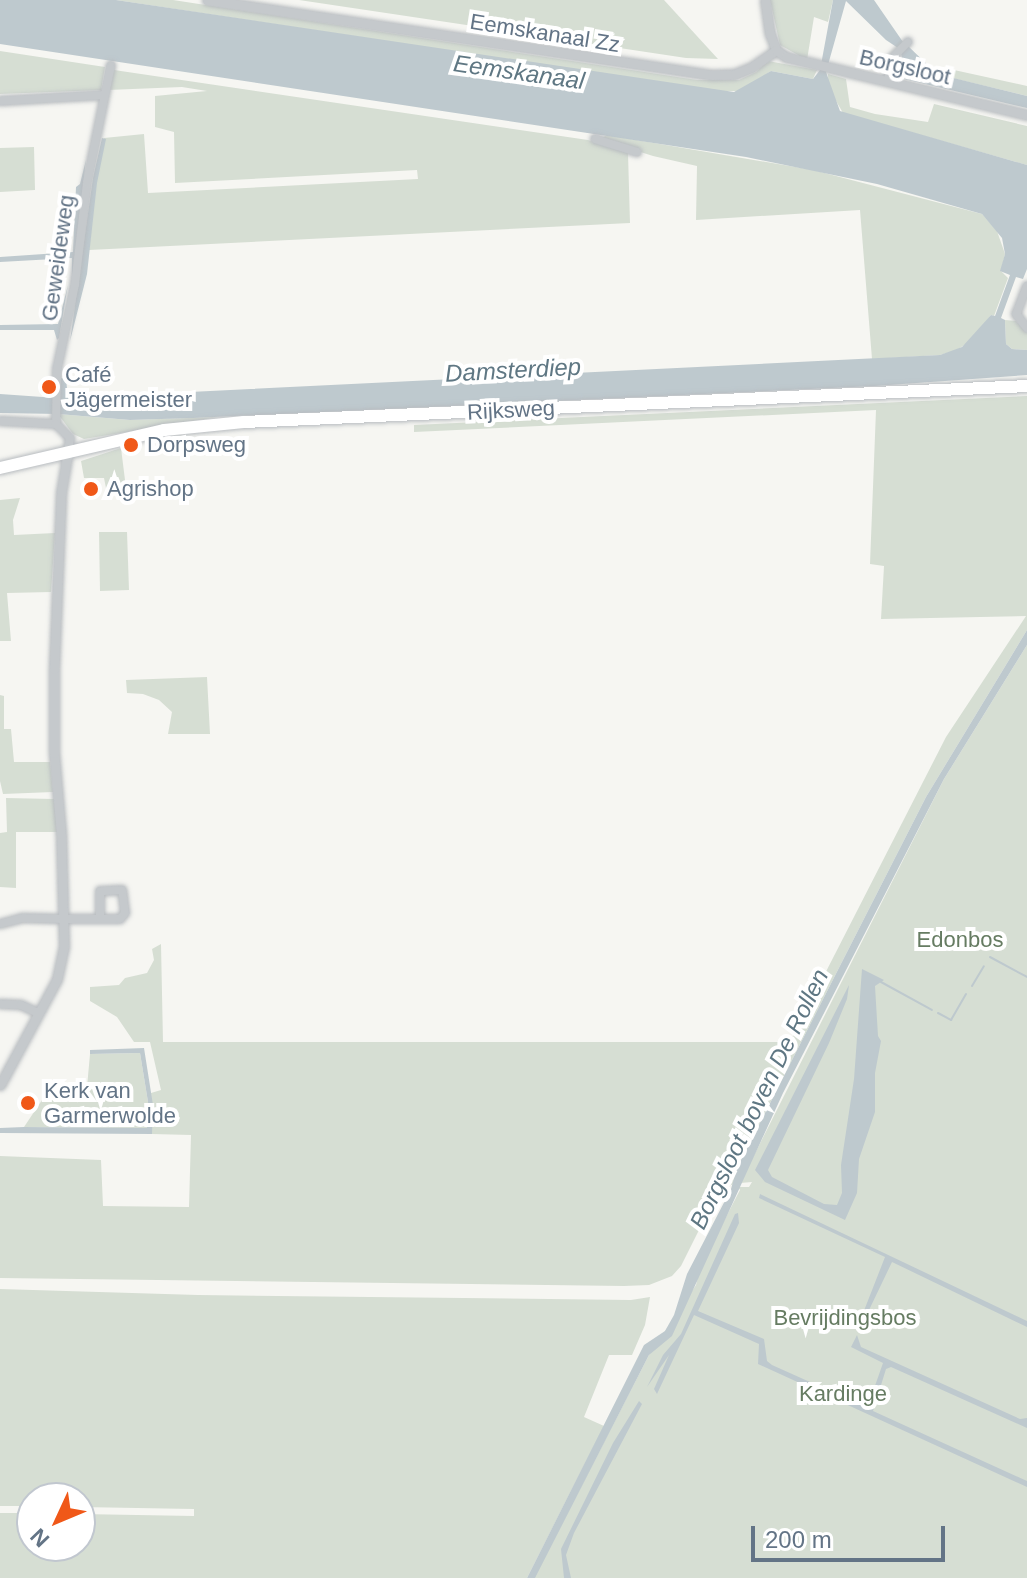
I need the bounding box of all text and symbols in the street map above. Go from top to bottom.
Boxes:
street label: Eemskanaal Zz [468,8,622,58]
street label: Borgsloot [857,44,953,90]
water label: Eemskanaal [452,49,586,95]
street label: Geweideweg [36,193,80,323]
water label: Damsterdiep [444,352,582,388]
place label: Café Jägermeister [65,361,192,412]
marker: Café Jägermeister [40,378,58,396]
street label: Rijksweg [466,395,556,425]
place label: Dorpsweg [147,432,246,458]
marker: Dorpsweg [122,436,140,454]
place label: Agrishop [107,476,194,502]
marker: Agrishop [82,480,100,498]
park label: Edonbos [917,927,1003,953]
water label: Borgsloot boven De Rollen [683,964,835,1234]
place label: Kerk van Garmerwolde [44,1077,176,1128]
marker: Kerk van Garmerwolde [19,1094,37,1112]
park label: Bevrijdingsbos [773,1305,917,1331]
park label: Kardinge [799,1381,887,1407]
north arrow [16,1482,96,1562]
scale bar [755,1510,949,1560]
text: N [25,1523,54,1552]
text: 200 m [765,1526,832,1553]

